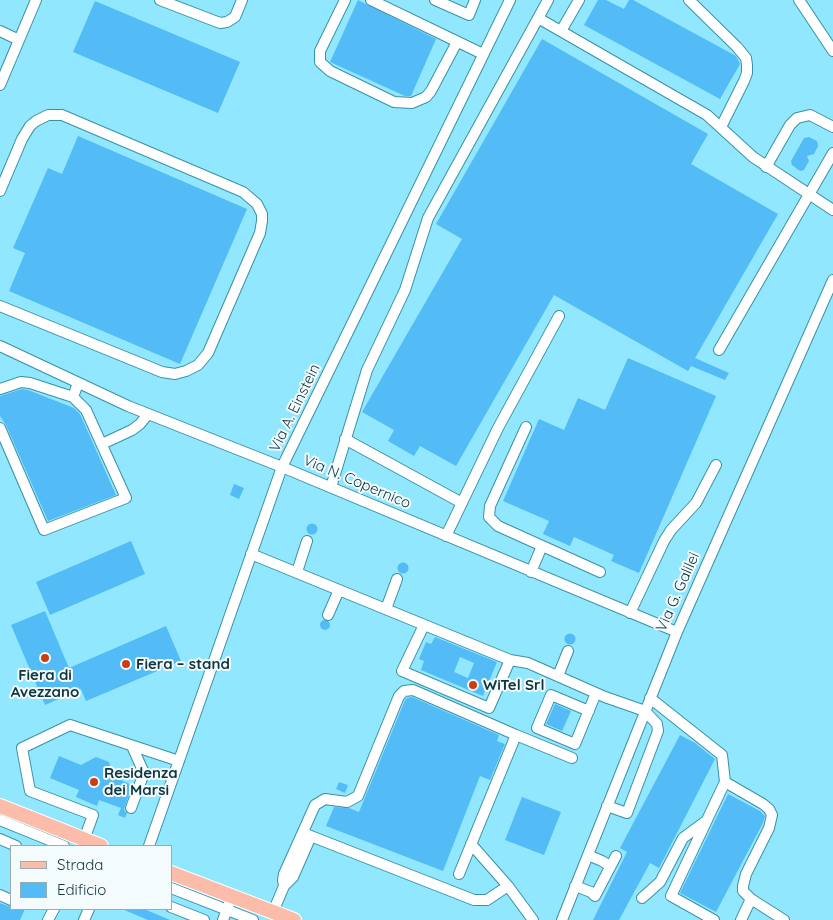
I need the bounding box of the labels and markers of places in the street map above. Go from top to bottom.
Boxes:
marker: Fiera di Avezzano [39,652,51,664]
place label: Fiera – stand [136,655,230,673]
marker: Fiera – stand [120,658,132,670]
place label: Fiera di Avezzano [11,666,79,701]
place label: WiTel Srl [483,676,544,694]
marker: WiTel Srl [467,679,479,691]
place label: Residenza dei Marsi [104,764,178,799]
marker: Residenza dei Marsi [88,776,100,788]

